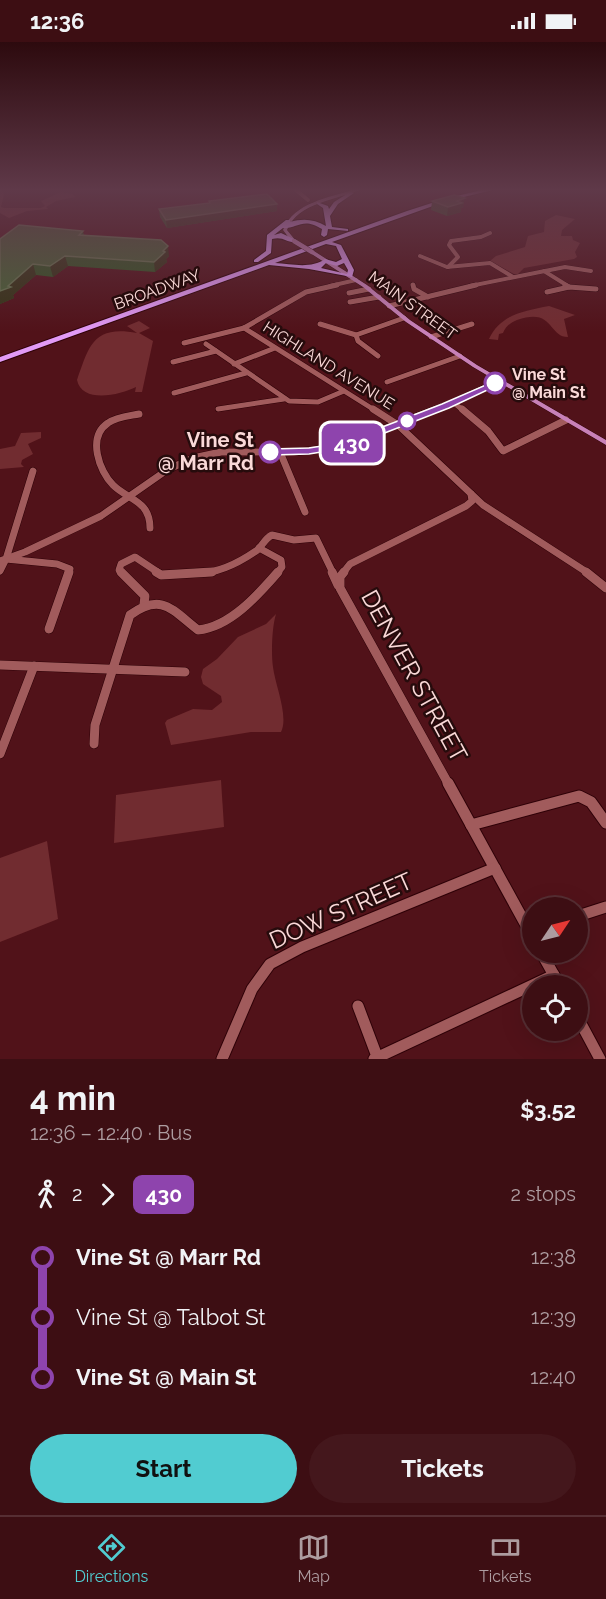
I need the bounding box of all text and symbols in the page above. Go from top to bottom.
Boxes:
text: 12:36 [30,8,84,34]
street label: BROADWAY [111,265,203,314]
street label: MAIN STREET [365,267,461,344]
street label: HIGHLAND AVENUE [260,317,398,414]
place label: Vine St @ Main St [512,365,586,402]
marker: Vine St @ Main St [484,372,506,394]
unlabelled marker [398,412,416,430]
line badge: 430 [318,424,386,462]
place label: Vine St @ Marr Rd [158,428,254,475]
text: 430 [334,431,370,456]
marker: Vine St @ Marr Rd [259,441,281,463]
street label: DENVER STREET [355,585,474,767]
street label: DOW STREET [265,866,417,955]
north arrow [522,897,588,963]
map controls [522,897,588,1041]
button: locate [522,975,588,1041]
text: 4 min [30,1079,116,1118]
text: $3.52 [520,1097,576,1123]
text: 12:36 – 12:40 · Bus [30,1121,192,1145]
icon: walk [30,1178,63,1211]
icon: forward [91,1178,124,1211]
text: 2 [72,1182,82,1206]
text: 430 [145,1182,182,1207]
text: 2 stops [510,1182,576,1206]
text: Vine St @ Marr Rd [76,1244,261,1270]
text: 12:38 [531,1245,576,1269]
text: Vine St @ Talbot St [76,1304,266,1330]
text: 12:39 [531,1305,576,1329]
text: Vine St @ Main St [76,1364,256,1390]
text: 12:40 [530,1365,576,1389]
button: Start [30,1434,297,1503]
button: Tickets [309,1434,576,1503]
tab: Directions [74,1531,148,1586]
tab: Map [297,1531,330,1586]
tab: Tickets [479,1531,532,1586]

